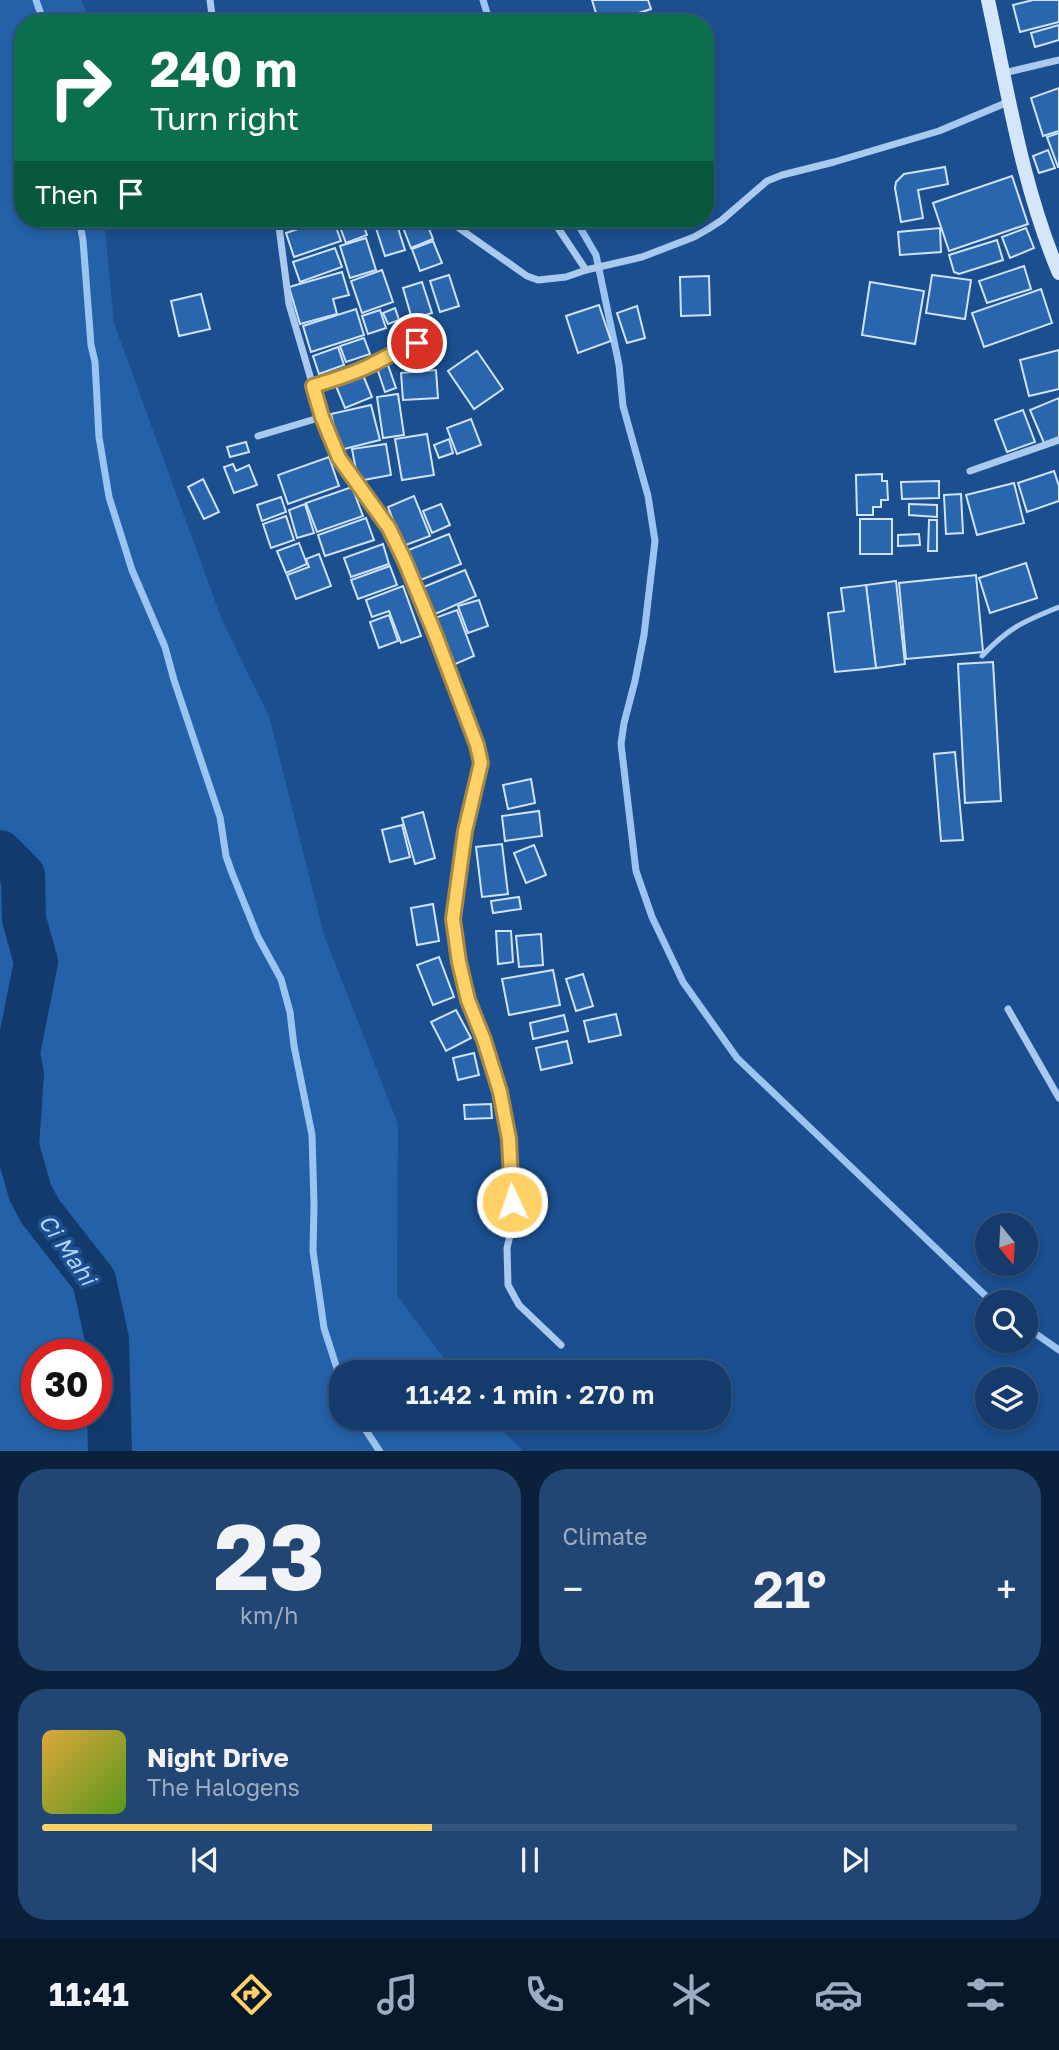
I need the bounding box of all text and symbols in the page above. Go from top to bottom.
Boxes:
text: 240 m [150,39,298,98]
icon: right [35,42,126,133]
text: Turn right [150,99,299,137]
icon: arrive [112,175,150,213]
text: Then [35,179,98,210]
pin [387,313,447,373]
icon: arrive [398,324,436,362]
position arrow [475,1165,549,1239]
water label: Ci Mahi [33,1208,104,1292]
north arrow [975,1213,1038,1276]
map controls [975,1213,1038,1430]
button: search [975,1290,1038,1353]
speed limit sign: 30 [21,1339,112,1430]
button: layers [975,1367,1038,1430]
text: 11:42 · 1 min · 270 m [406,1379,654,1410]
text: 23 [214,1501,325,1610]
text: Climate [563,1522,647,1550]
text: 21° [753,1557,827,1619]
text: − [563,1566,583,1611]
text: + [996,1566,1017,1611]
text: km/h [240,1601,299,1629]
text: Night Drive [147,1742,289,1773]
text: The Halogens [147,1773,300,1801]
icon: previous [186,1841,224,1879]
icon: pause [511,1841,549,1879]
icon: next [836,1841,874,1879]
icon: directions [227,1970,276,2019]
icon: music [373,1970,422,2019]
icon: phone [520,1970,569,2019]
icon: climate [667,1970,716,2019]
icon: car [814,1970,863,2019]
icon: filters [961,1970,1010,2019]
text: 11:41 [49,1975,129,2013]

